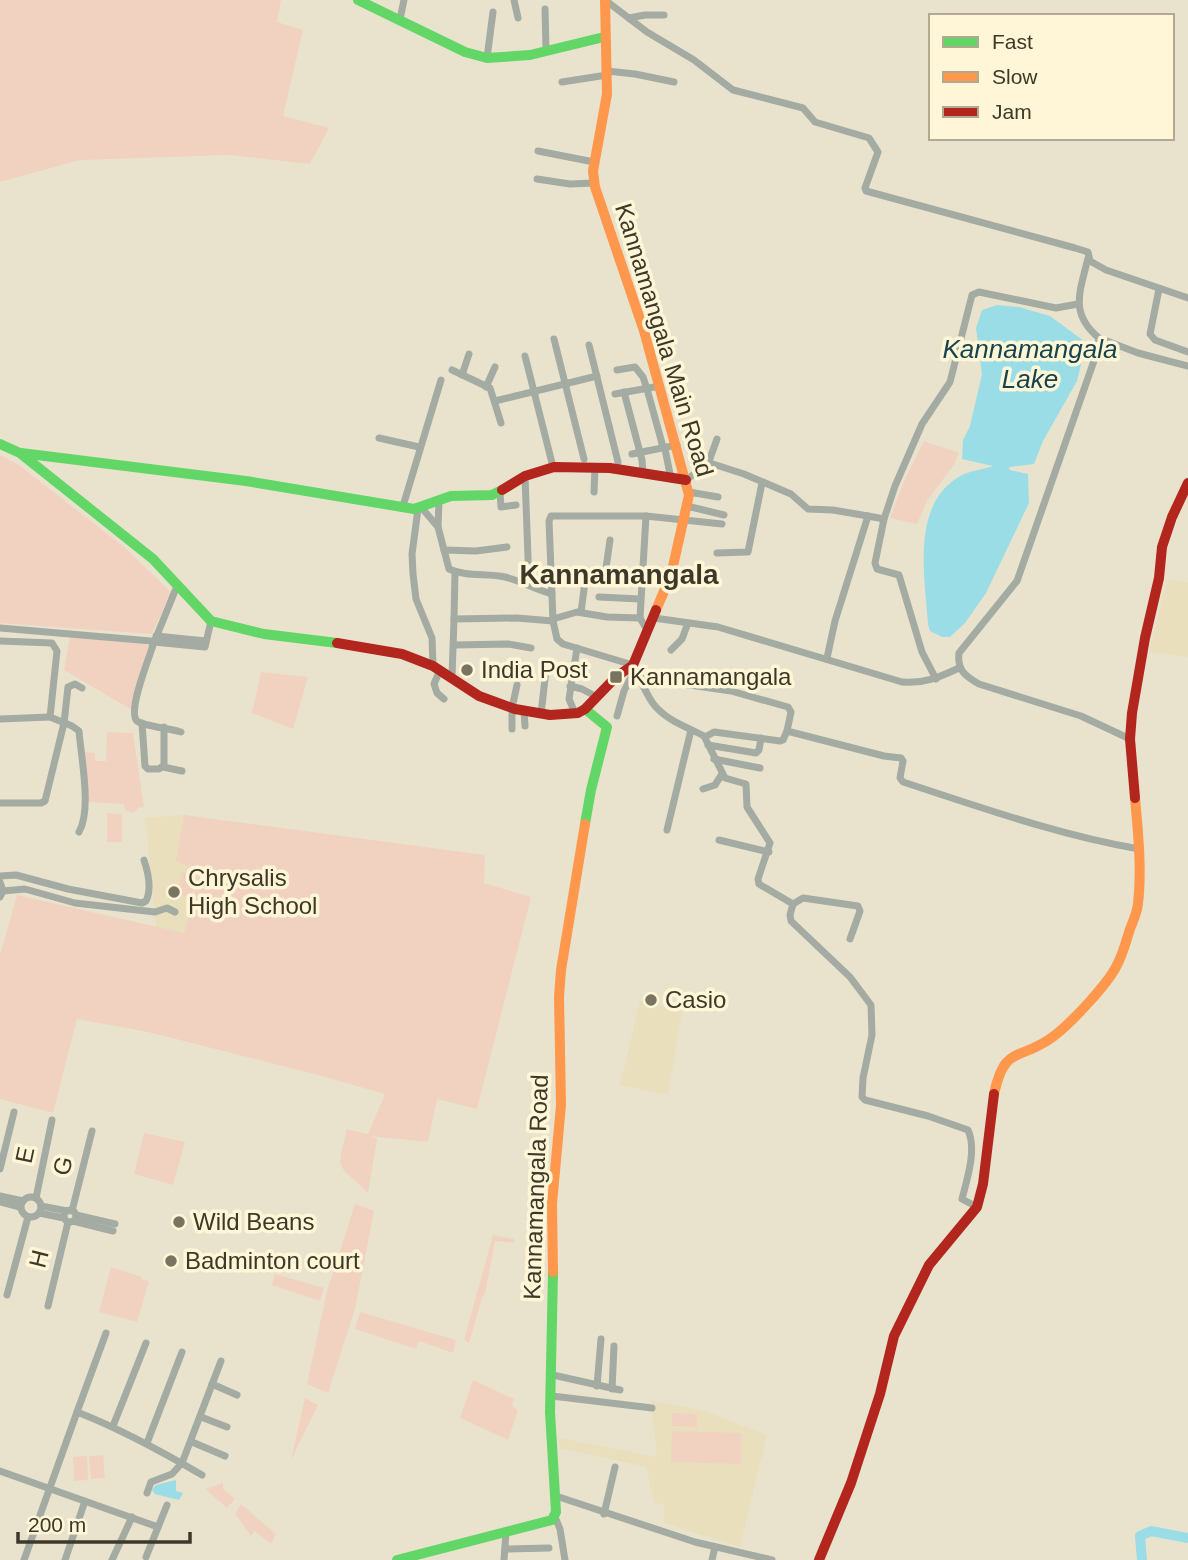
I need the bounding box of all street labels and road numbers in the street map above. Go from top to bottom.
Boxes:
street label: Kannamangala Main Road [610,200,719,480]
street label: Kannamangala Road [518,1074,553,1300]
street label: E [10,1144,39,1166]
street label: G [47,1153,78,1178]
street label: H [23,1247,54,1271]

